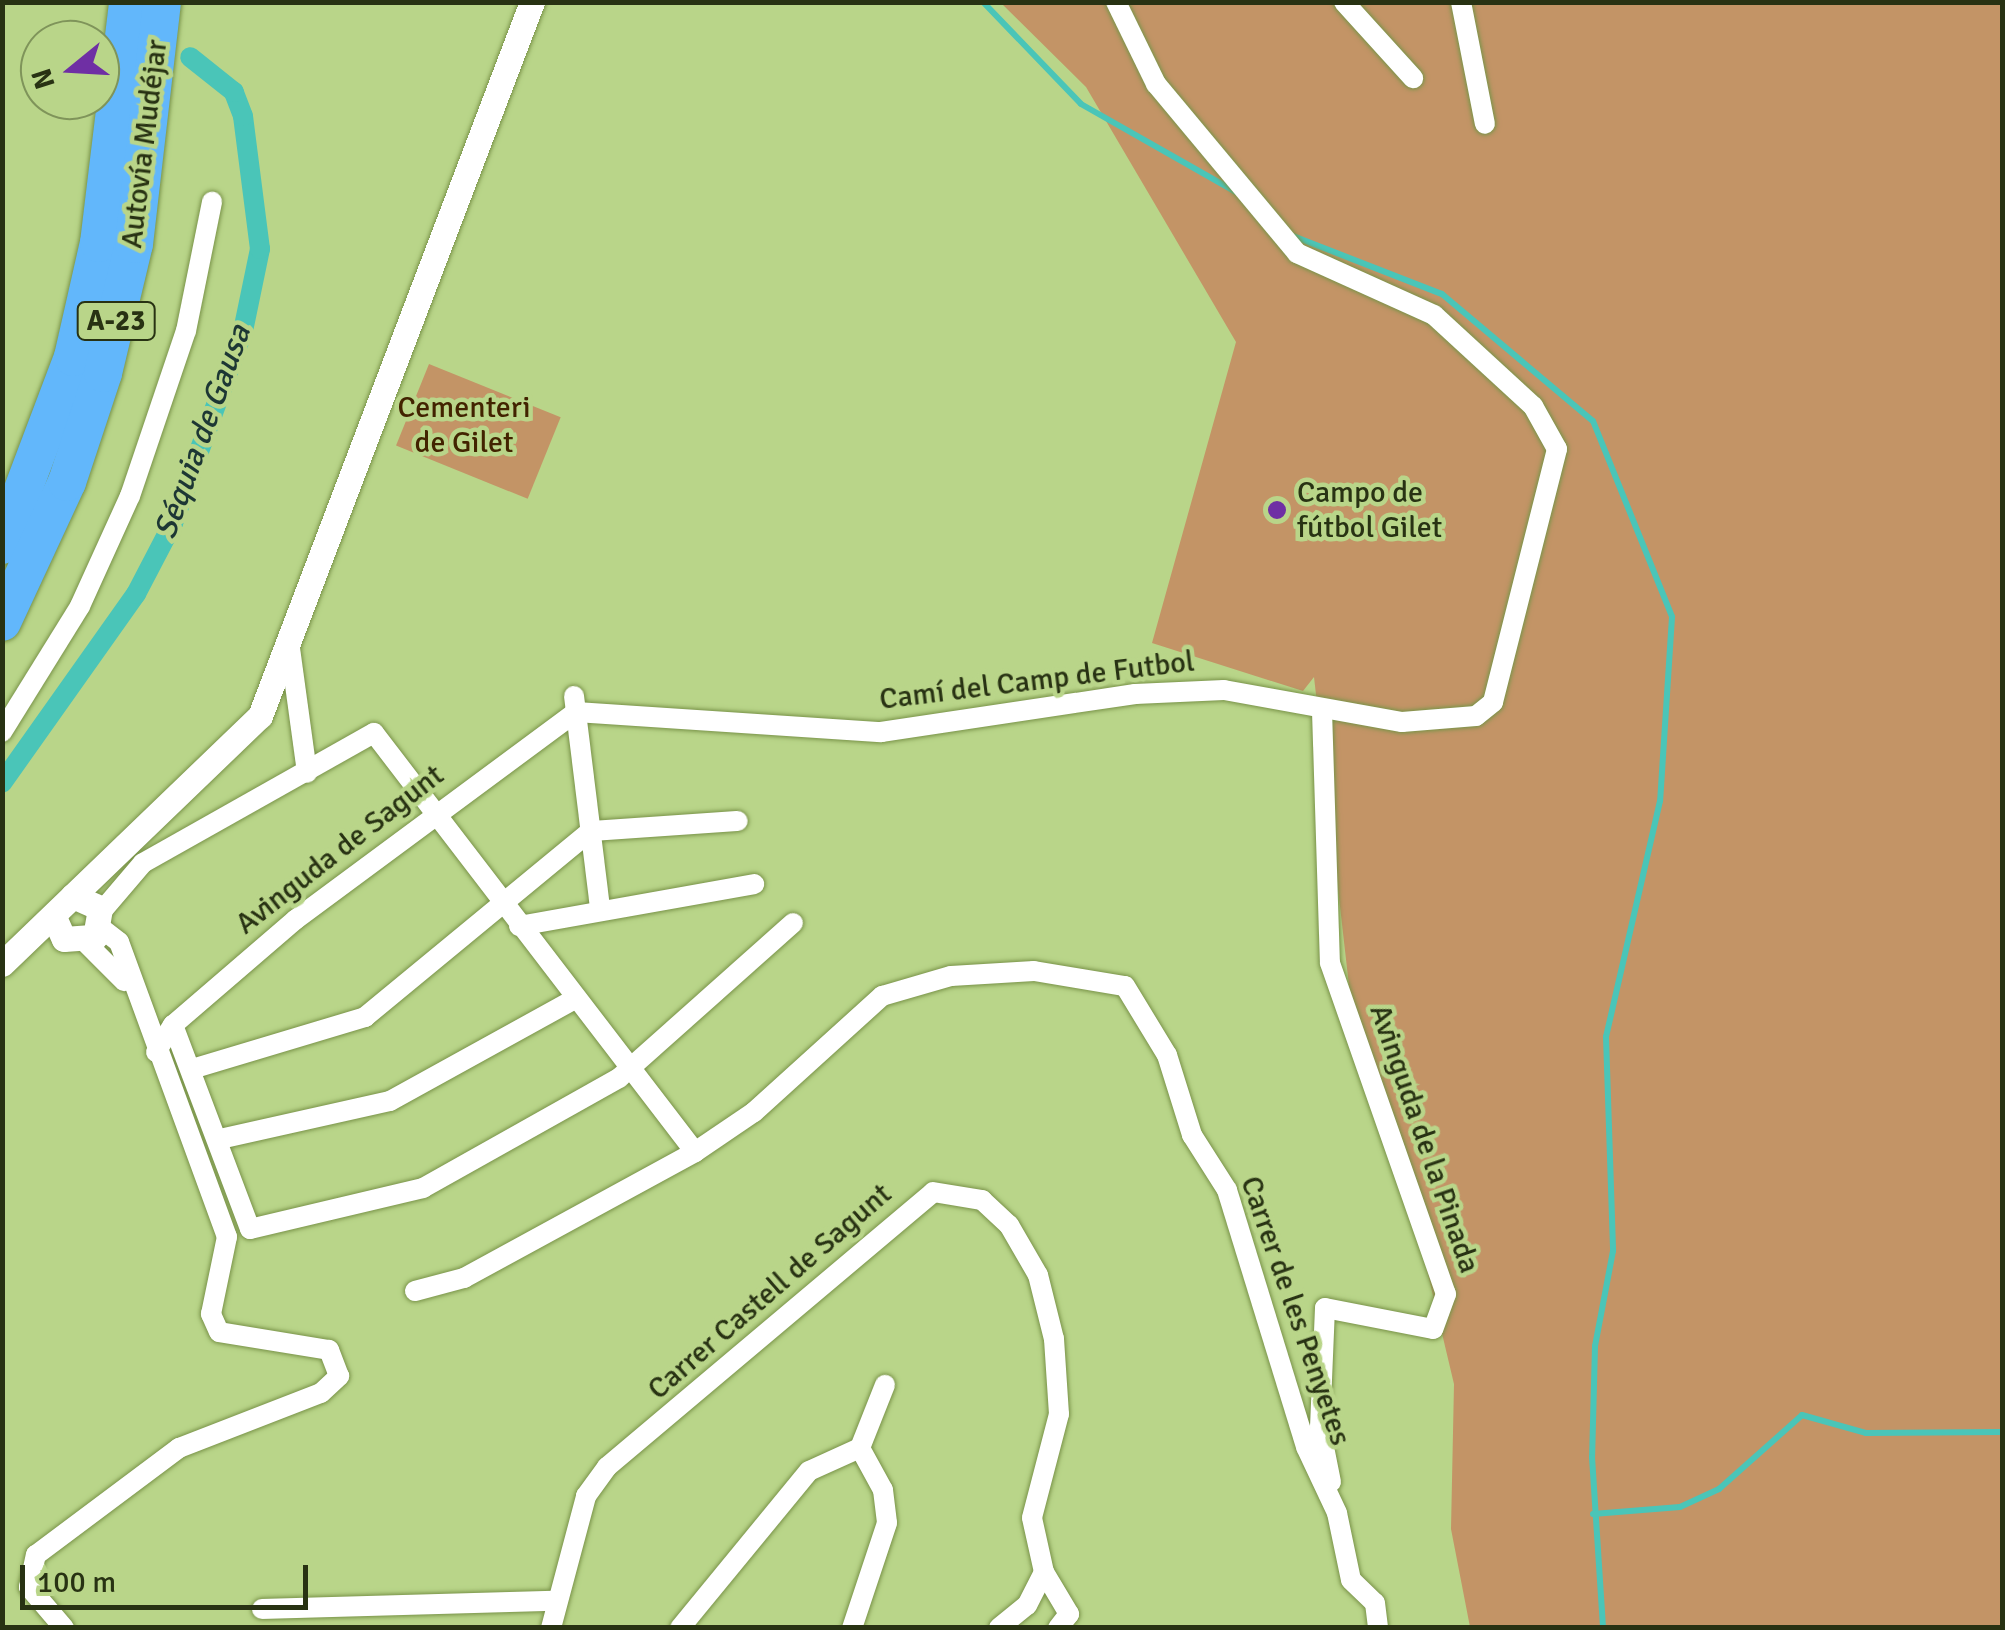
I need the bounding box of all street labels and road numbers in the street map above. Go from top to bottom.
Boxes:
street label: Autovía Mudéjar [114,38,176,250]
road number: A-23 [76,298,156,344]
street label: Camí del Camp de Futbol [877,644,1197,718]
street label: Avinguda de Sagunt [229,758,451,942]
street label: Avinguda de la Pinada [1361,1000,1487,1278]
street label: Carrer de les Penyetes [1232,1172,1358,1450]
street label: Carrer Castell de Sagunt [641,1176,899,1408]

